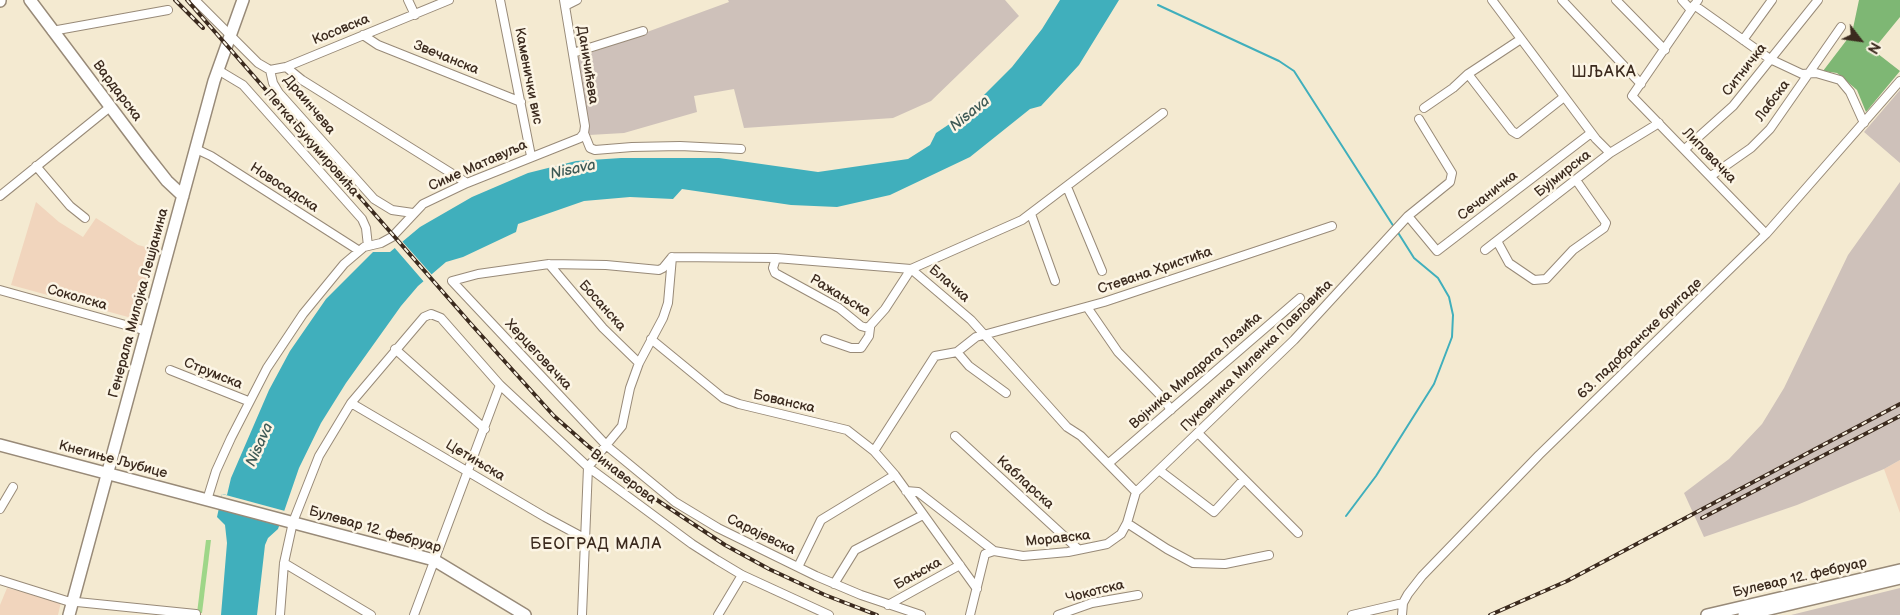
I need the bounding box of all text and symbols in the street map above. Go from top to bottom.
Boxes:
street label: Косовска [310,11,372,49]
north arrow [1835,15,1885,65]
street label: Даничићева [572,25,602,105]
street label: Каменички вис [510,26,546,126]
street label: Звечанска [411,37,481,79]
text: N [1863,39,1883,57]
street label: Ситничка [1719,40,1771,100]
street label: Вардарска [89,57,145,125]
district label: ШЉАКА [1571,63,1637,83]
street label: Драинчева [279,72,339,138]
street label: Лабска [1752,77,1794,125]
street label: Петка Букумировића [260,86,362,200]
water label: Nisava [946,93,994,135]
street label: Липовачка [1678,125,1740,187]
street label: Симе Матавуља [426,137,530,195]
street label: Бујмирска [1532,147,1594,201]
water label: Nisava [549,156,597,184]
street label: Новосадска [247,160,321,216]
street label: Сечаничка [1455,167,1521,225]
street label: Генерала Милојка Лешјанина [106,206,172,400]
street label: Стевана Христића [1096,244,1214,298]
street label: Блачка [925,262,973,306]
street label: Ражањска [806,271,874,321]
street label: 63. падобранске бригаде [1574,275,1706,403]
street label: Босанска [575,277,629,335]
street label: Пуковника Миленка Павловића [1178,277,1336,435]
street label: Соколска [45,281,109,315]
street label: Војника Миодрага Лазића [1126,309,1266,433]
street label: Херцеговачка [501,316,575,394]
street label: Струмска [181,355,245,393]
street label: Бованска [751,387,817,417]
water label: Nisava [242,420,278,470]
street label: Кнегиње Љубице [57,437,169,483]
street label: Цетињска [442,437,508,485]
street label: Винаверова [587,446,659,508]
street label: Кабларска [993,453,1057,513]
street label: Булевар 12. фебруар [307,503,443,557]
street label: Сарајевска [724,511,798,559]
street label: Моравска [1025,527,1091,551]
district label: БЕОГРАД МАЛА [528,535,664,555]
street label: Бањска [891,554,945,594]
street label: Булевар 12. фебруар [1731,554,1869,602]
street label: Чокотска [1064,577,1126,607]

